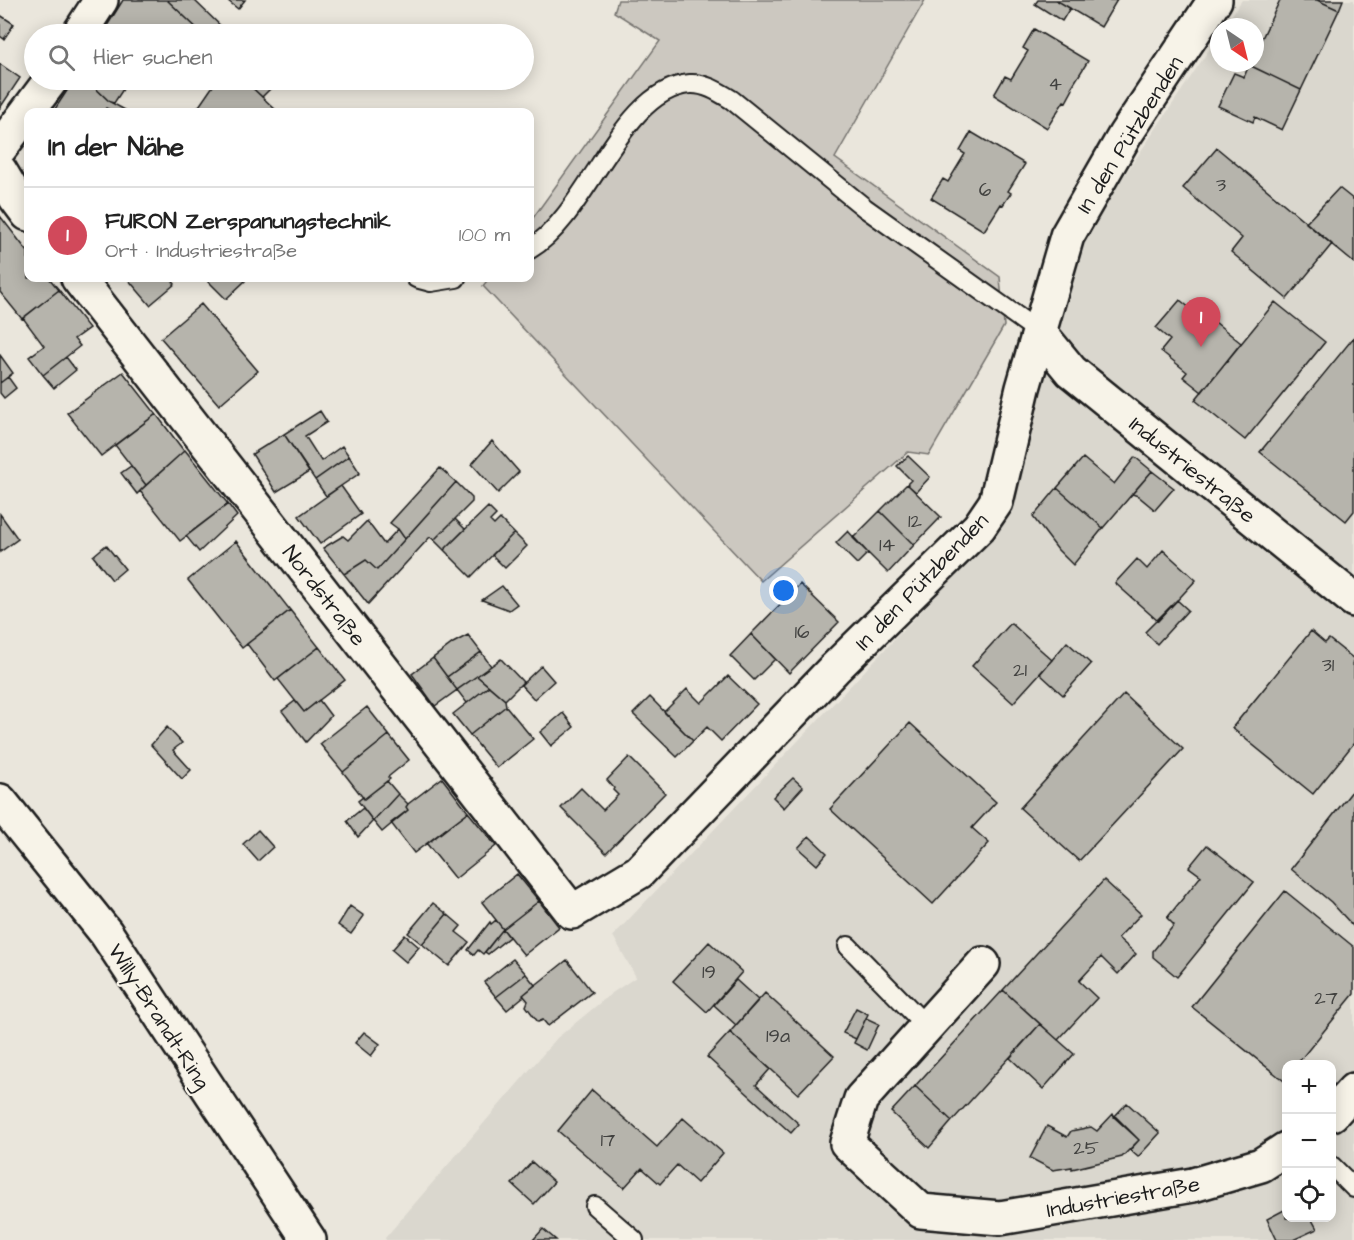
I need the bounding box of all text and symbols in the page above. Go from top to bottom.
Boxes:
north arrow [1210,18,1264,72]
search box [24,24,534,90]
icon: search [45,41,78,74]
text: Hier suchen [93,42,212,73]
street label: In den Pützbenden [1069,50,1191,220]
house number: 4 [1048,70,1062,98]
text: In der Nähe [48,129,184,165]
house number: 3 [1216,171,1226,199]
house number: 6 [979,176,992,204]
text: FURON Zerspanungstechnik [105,206,390,237]
text: 1 [66,221,69,249]
text: 100 m [459,221,510,249]
text: Ort · Industriestraße [105,237,297,265]
pin: 1 [1182,298,1220,347]
street label: Industriestraße [1122,409,1262,531]
street label: In den Pützbenden [848,506,996,658]
house number: 12 [908,507,923,535]
house number: 14 [879,531,895,559]
street label: Nordstraße [275,539,373,653]
your location [769,576,798,605]
house number: 16 [794,618,810,646]
house number: 31 [1322,651,1335,679]
house number: 21 [1013,656,1027,684]
street label: Willy-Brandt-Ring [99,938,218,1096]
house number: 19 [702,958,716,986]
house number: 27 [1314,984,1338,1012]
house number: 19a [766,1022,790,1050]
map controls [1282,1060,1336,1222]
button: + [1282,1060,1336,1114]
button: − [1282,1114,1336,1168]
house number: 17 [601,1126,615,1154]
house number: 25 [1073,1134,1099,1162]
button: locate [1282,1168,1336,1222]
street label: Industriestraße [1044,1169,1202,1226]

